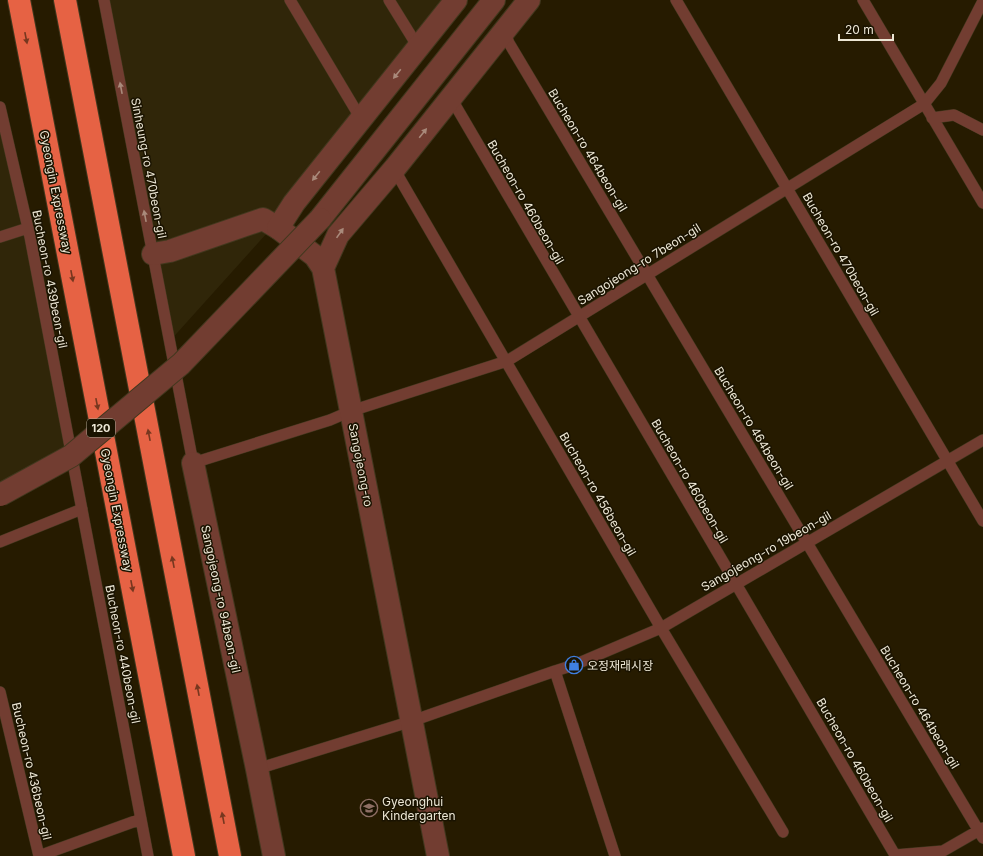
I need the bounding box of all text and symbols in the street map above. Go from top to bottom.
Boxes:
scale bar [839,16,893,42]
text: 20 m [845,22,874,37]
one-way arrow [23,32,29,44]
one-way arrow [393,69,401,80]
one-way arrow [117,82,123,94]
street label: Bucheon-ro 464beon-gil [545,86,631,214]
street label: Sinheung-ro 470beon-gil [128,96,170,240]
one-way arrow [418,128,427,138]
street label: Gyeongin Expressway [37,129,75,255]
street label: Bucheon-ro 460beon-gil [484,137,568,267]
one-way arrow [311,170,320,181]
street label: Bucheon-ro 470beon-gil [800,190,882,318]
street label: Bucheon-ro 439beon-gil [29,209,71,349]
one-way arrow [142,210,148,222]
street label: Sangojeong-ro 7beon-gil [575,220,703,308]
one-way arrow [336,228,344,239]
one-way arrow [69,270,75,282]
street label: Bucheon-ro 464beon-gil [711,364,797,492]
one-way arrow [94,397,100,410]
street label: Bucheon-ro 460beon-gil [648,416,732,546]
road number: 120 [87,419,115,437]
street label: Sangojeong-ro [346,422,376,508]
one-way arrow [145,429,151,441]
street label: Bucheon-ro 456beon-gil [556,429,640,559]
street label: Gyeongin Expressway [98,447,136,573]
street label: Sangojeong-ro 19beon-gil [698,508,834,594]
street label: Sangojeong-ro 94beon-gil [198,524,244,674]
one-way arrow [170,556,176,569]
one-way arrow [129,580,135,592]
street label: Bucheon-ro 440beon-gil [102,583,144,725]
street label: Bucheon-ro 464beon-gil [877,643,963,771]
shop icon: 오정재래시장 [564,655,584,675]
place label: 오정재래시장 [587,658,653,673]
one-way arrow [195,684,201,696]
street label: Bucheon-ro 460beon-gil [813,695,897,825]
street label: Bucheon-ro 436beon-gil [9,701,55,841]
place label: Gyeonghui Kindergarten [382,794,456,823]
school or university icon: Gyeonghui Kindergarten [359,798,379,818]
one-way arrow [219,812,225,824]

